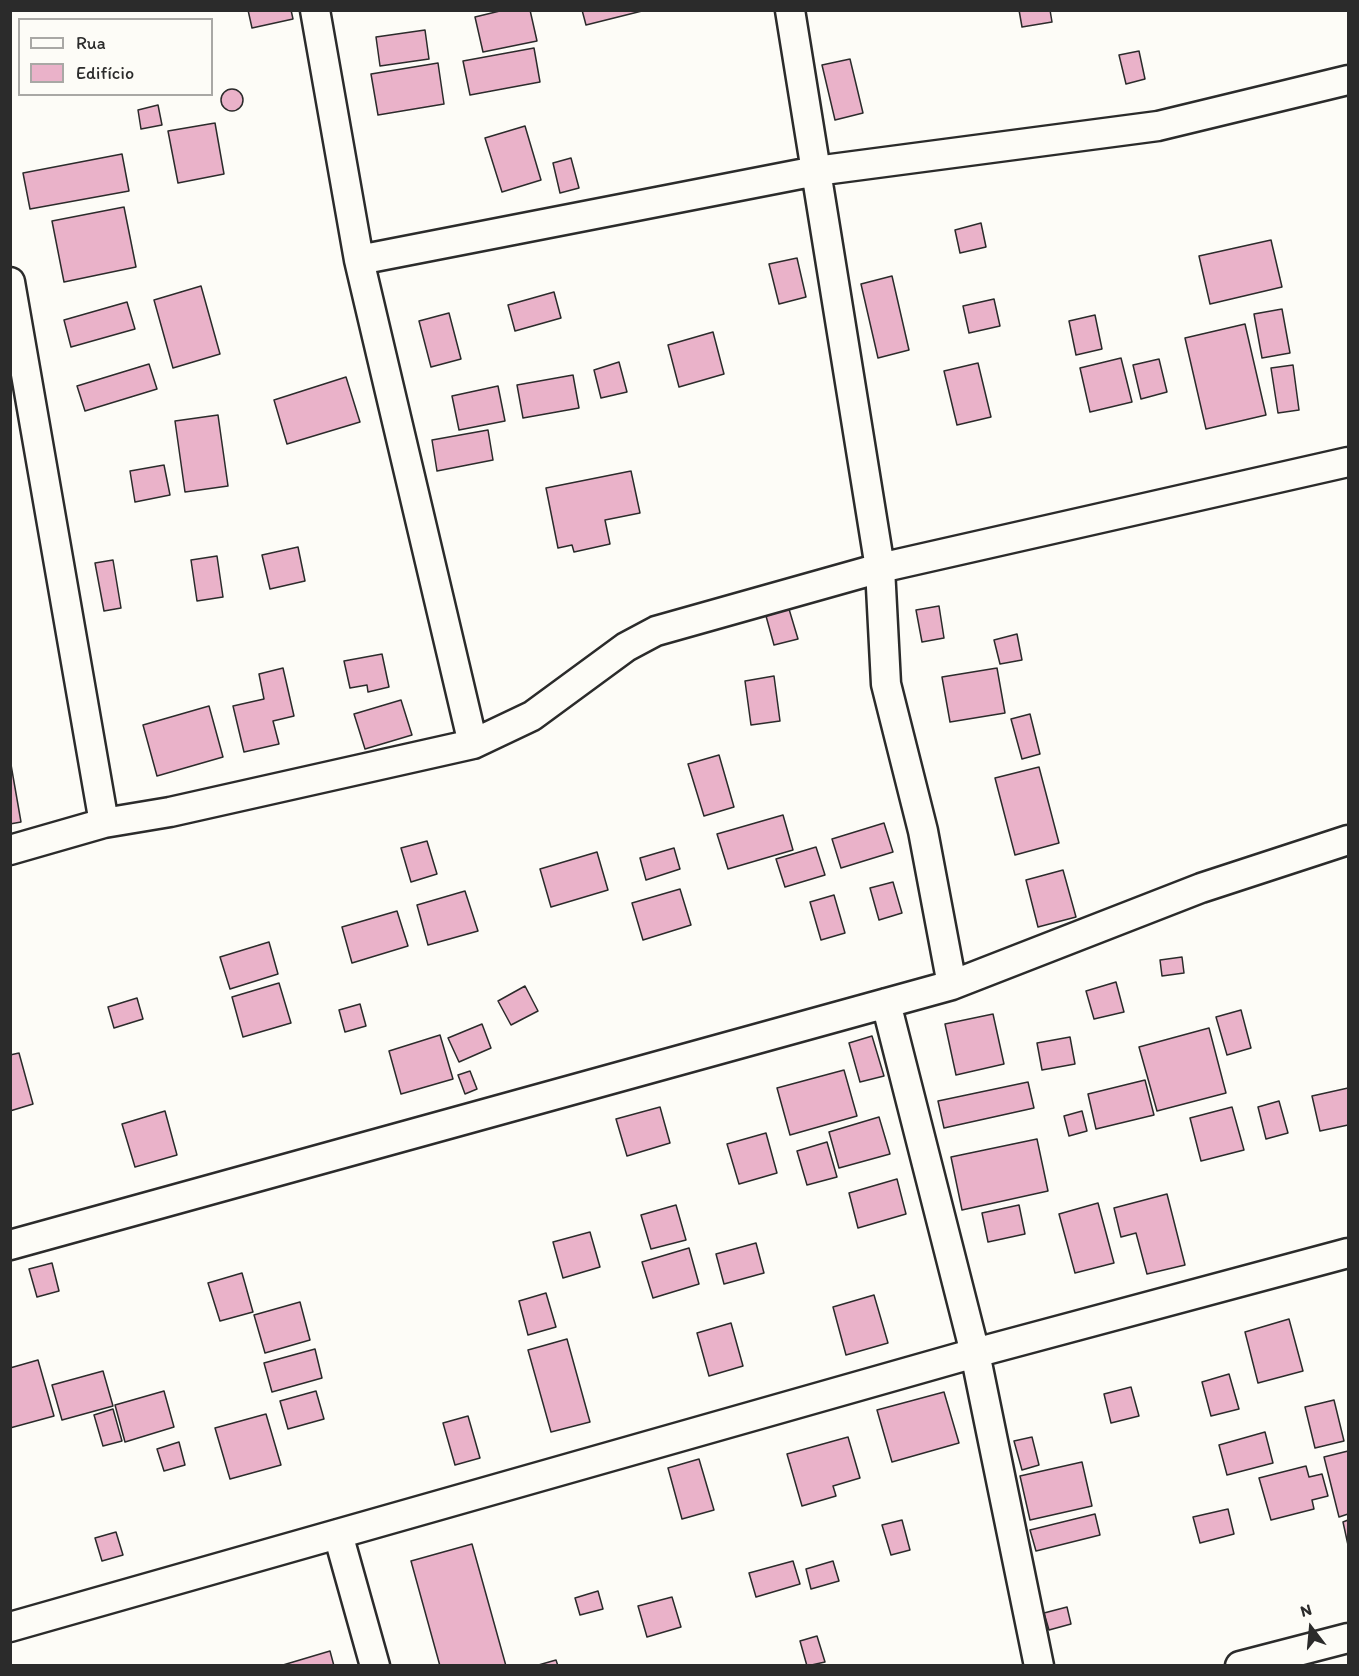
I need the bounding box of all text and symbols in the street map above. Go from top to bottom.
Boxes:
legend [18,18,213,96]
text: Rua [76,32,106,54]
text: Edifício [76,62,134,84]
north arrow [1281,1598,1341,1658]
text: N [1298,1600,1314,1621]

